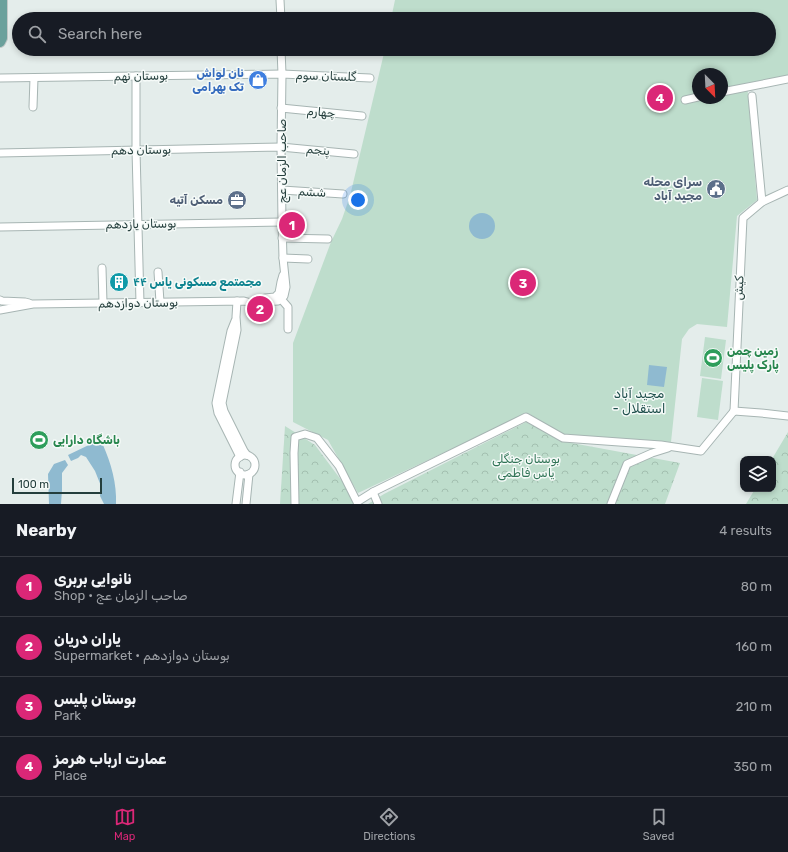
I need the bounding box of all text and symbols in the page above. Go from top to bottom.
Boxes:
search box [12,12,776,56]
icon: search [26,23,48,45]
text: Search here [58,25,142,43]
place label: نان‌ لواش‌ تک‌ بهرامی [192,66,245,94]
street label: گلستان سوم [295,68,357,86]
north arrow [692,68,728,104]
street label: بوستان نهم [114,69,168,84]
shop icon: نان‌ لواش‌ تک‌ بهرامی [247,69,269,91]
pin: 4 [647,83,673,113]
street label: چهارم [306,104,336,122]
street label: صاحب الزمان عج [275,119,291,203]
street label: بوستان دهم [111,142,171,159]
street label: پنجم [305,142,331,159]
place label: سرای محله مجید آباد [644,175,702,203]
public building icon: سرای محله مجید آباد [705,178,727,200]
street label: ششم [297,184,326,201]
office icon: مسکن آتیه [226,189,248,211]
your location [348,190,368,210]
place label: مسکن آتیه [169,193,223,207]
pin: 1 [279,210,305,240]
street label: بوستان یازدهم [105,216,177,233]
pin: 3 [510,268,536,298]
building icon: مجمتمع مسکونی یاس ۴۴ [108,271,130,293]
place label: مجمتمع مسکونی یاس ۴۴ [133,275,261,291]
street label: کیش [731,275,747,301]
pin: 2 [247,294,273,324]
street label: بوستان دوازدهم [98,295,178,312]
place label: زمین چمن پارک پلیس [727,344,779,374]
sports icon: زمین چمن پارک پلیس [702,347,724,369]
district label: مجید آباد - استقلال [613,386,665,416]
sports icon: باشگاه دارایی [28,429,50,451]
place label: باشگاه دارایی [53,433,120,447]
park label: بوستان جنگلی یاس فاطمی [492,452,560,481]
map controls [740,456,776,492]
button: layers [740,456,776,492]
scale bar [12,476,102,495]
text: 100 m [18,478,49,491]
text: Nearby [16,520,77,540]
text: 4 results [719,523,772,538]
text: نانوایی بربری [54,570,132,588]
text: 1 [26,579,32,594]
text: 80 m [741,579,772,594]
text: Shop · صاحب الزمان عج [54,588,187,603]
text: یاران دریان [54,630,121,648]
text: 2 [25,639,33,654]
text: 160 m [736,639,772,654]
text: Supermarket · بوستان دوازدهم [54,648,230,663]
text: بوستان پلیس [54,690,136,708]
text: 3 [25,699,33,714]
text: 210 m [736,699,772,714]
text: Park [54,708,81,723]
text: عمارت ارباب هرمز [54,750,167,768]
text: 4 [25,759,33,774]
text: 350 m [733,759,772,774]
text: Place [54,768,87,783]
tab: Map [114,806,136,843]
tab: Directions [363,806,415,843]
tab: Saved [643,806,674,843]

